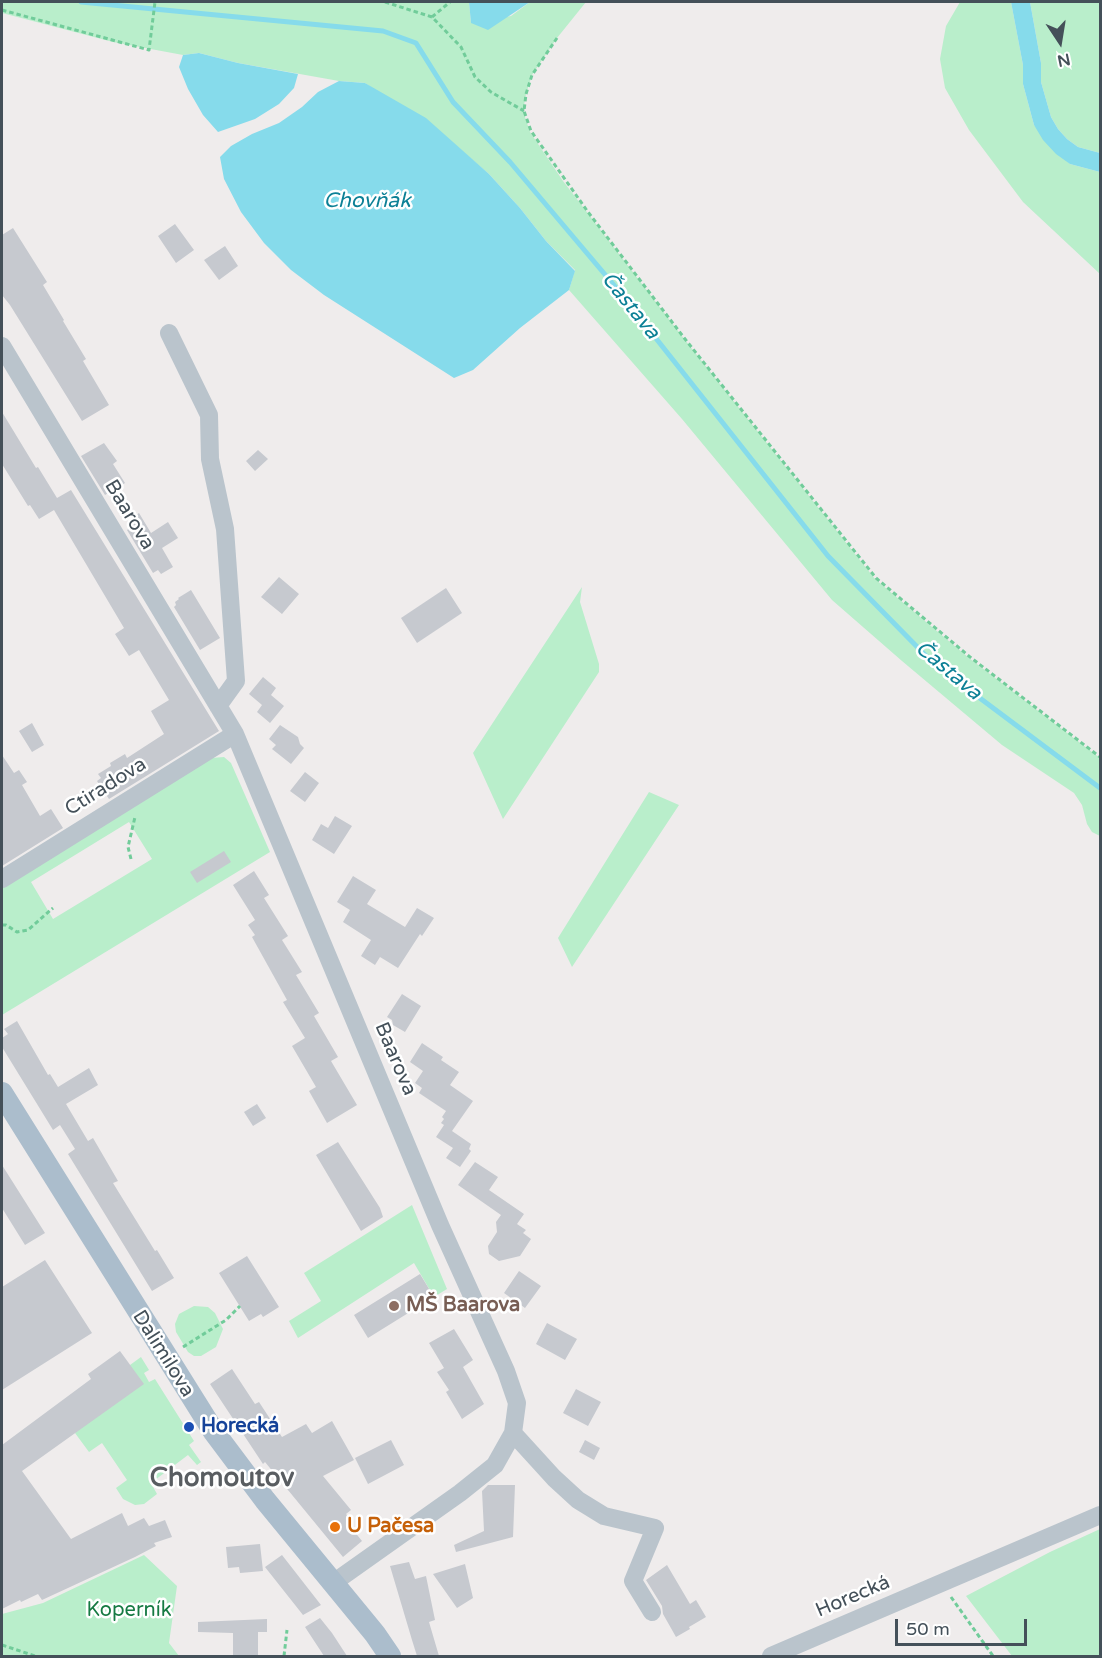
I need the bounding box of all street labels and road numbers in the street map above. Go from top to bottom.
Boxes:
street label: Baarova [99,476,159,554]
street label: Ctiradova [61,753,151,821]
street label: Baarova [369,1019,421,1099]
street label: Dalimilova [127,1306,199,1402]
street label: Horecká [812,1571,894,1623]

